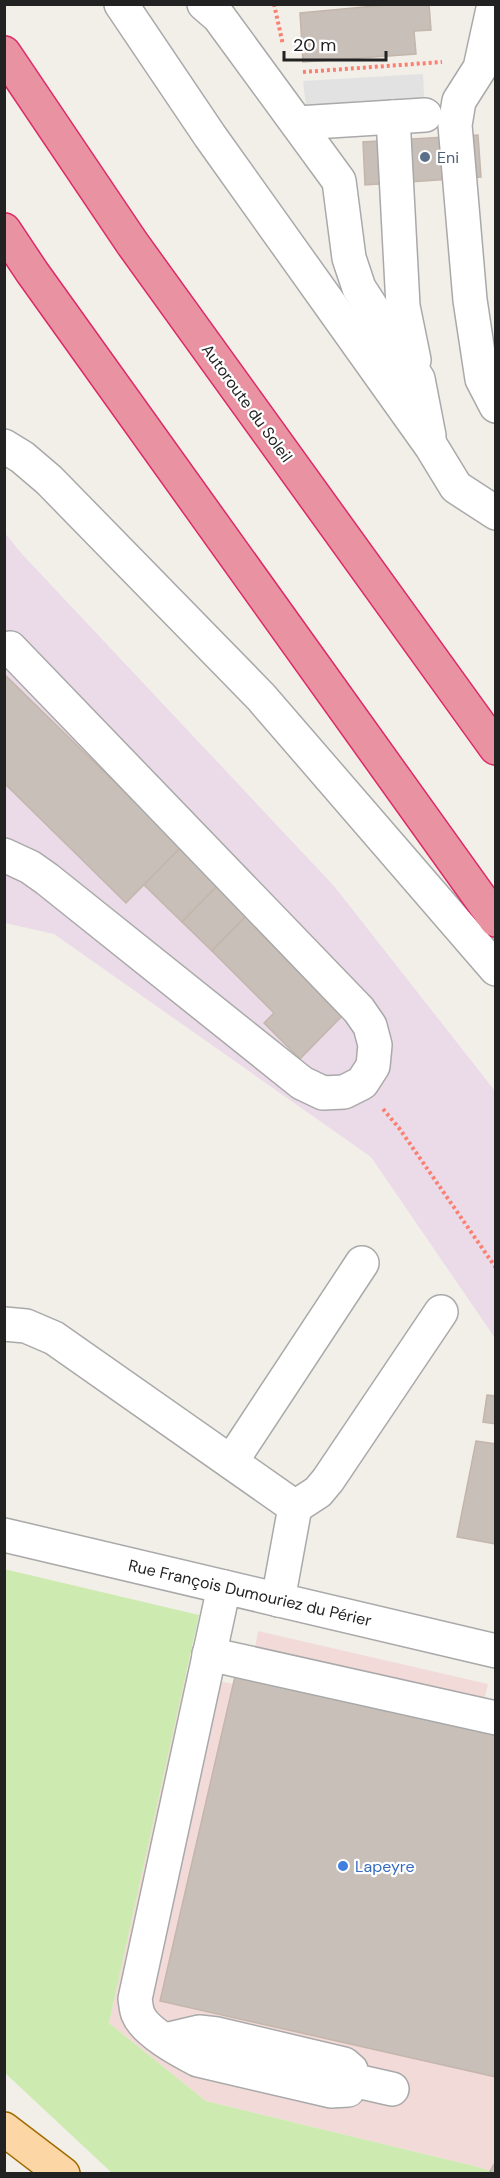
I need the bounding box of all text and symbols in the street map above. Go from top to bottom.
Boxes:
scale bar [284,24,386,62]
text: 20 m [293,33,336,57]
place label: Eni [437,147,459,168]
marker: Eni [418,150,432,164]
street label: Autoroute du Soleil [197,340,297,466]
street label: Rue François Dumouriez du Périer [126,1555,374,1631]
place label: Lapeyre [355,1856,415,1877]
marker: Lapeyre [336,1859,350,1873]

